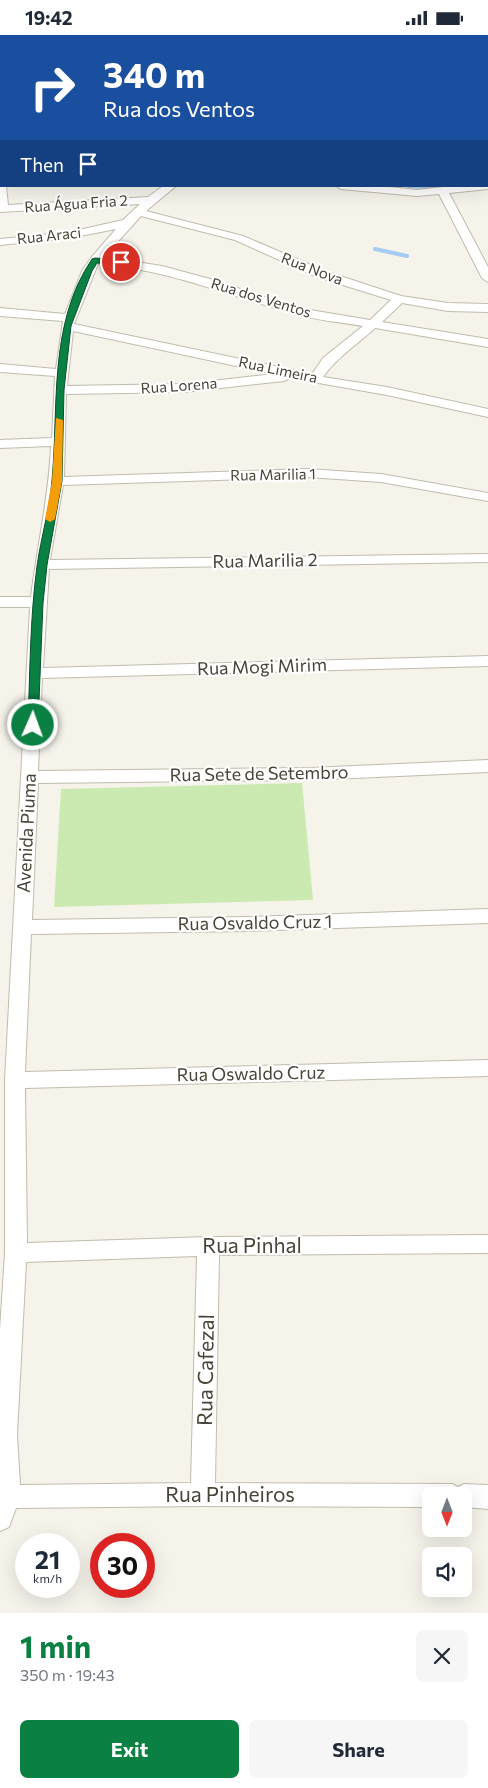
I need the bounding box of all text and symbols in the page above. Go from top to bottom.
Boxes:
text: 19:42 [25,6,73,29]
text: 340 m [103,52,205,95]
icon: right [20,55,85,120]
text: Rua dos Ventos [103,95,255,122]
icon: arrive [74,150,102,178]
text: Then [20,153,64,176]
street label: Rua Água Fria 2 [24,189,128,216]
street label: Rua Araci [16,223,82,247]
pin [100,241,142,283]
icon: arrive [107,248,135,276]
street label: Rua Nova [279,248,346,288]
street label: Rua dos Ventos [209,273,314,321]
street label: Rua Limeira [237,352,319,386]
street label: Rua Lorena [140,373,218,397]
street label: Rua Marilia 1 [230,464,316,484]
street label: Rua Marilia 2 [212,548,318,572]
street label: Rua Mogi Mirim [197,653,327,679]
position arrow [6,698,58,750]
street label: Rua Sete de Setembro [169,760,349,786]
street label: Avenida Piuma [12,773,40,893]
street label: Rua Osvaldo Cruz 1 [177,910,333,934]
street label: Rua Oswaldo Cruz [176,1061,326,1085]
street label: Rua Pinhal [202,1232,302,1257]
street label: Rua Cafezal [191,1314,218,1426]
street label: Rua Pinheiros [165,1481,295,1506]
north arrow [422,1487,472,1537]
map controls [422,1487,472,1597]
speed limit sign: 30 [90,1533,155,1598]
text: 21 [35,1544,60,1574]
button: sound [422,1547,472,1597]
text: km/h [33,1571,62,1585]
text: 1 min [20,1627,91,1664]
button: close [416,1630,468,1682]
text: 350 m · 19:43 [20,1665,115,1684]
button: Exit [20,1720,239,1778]
button: Share [249,1720,468,1778]

